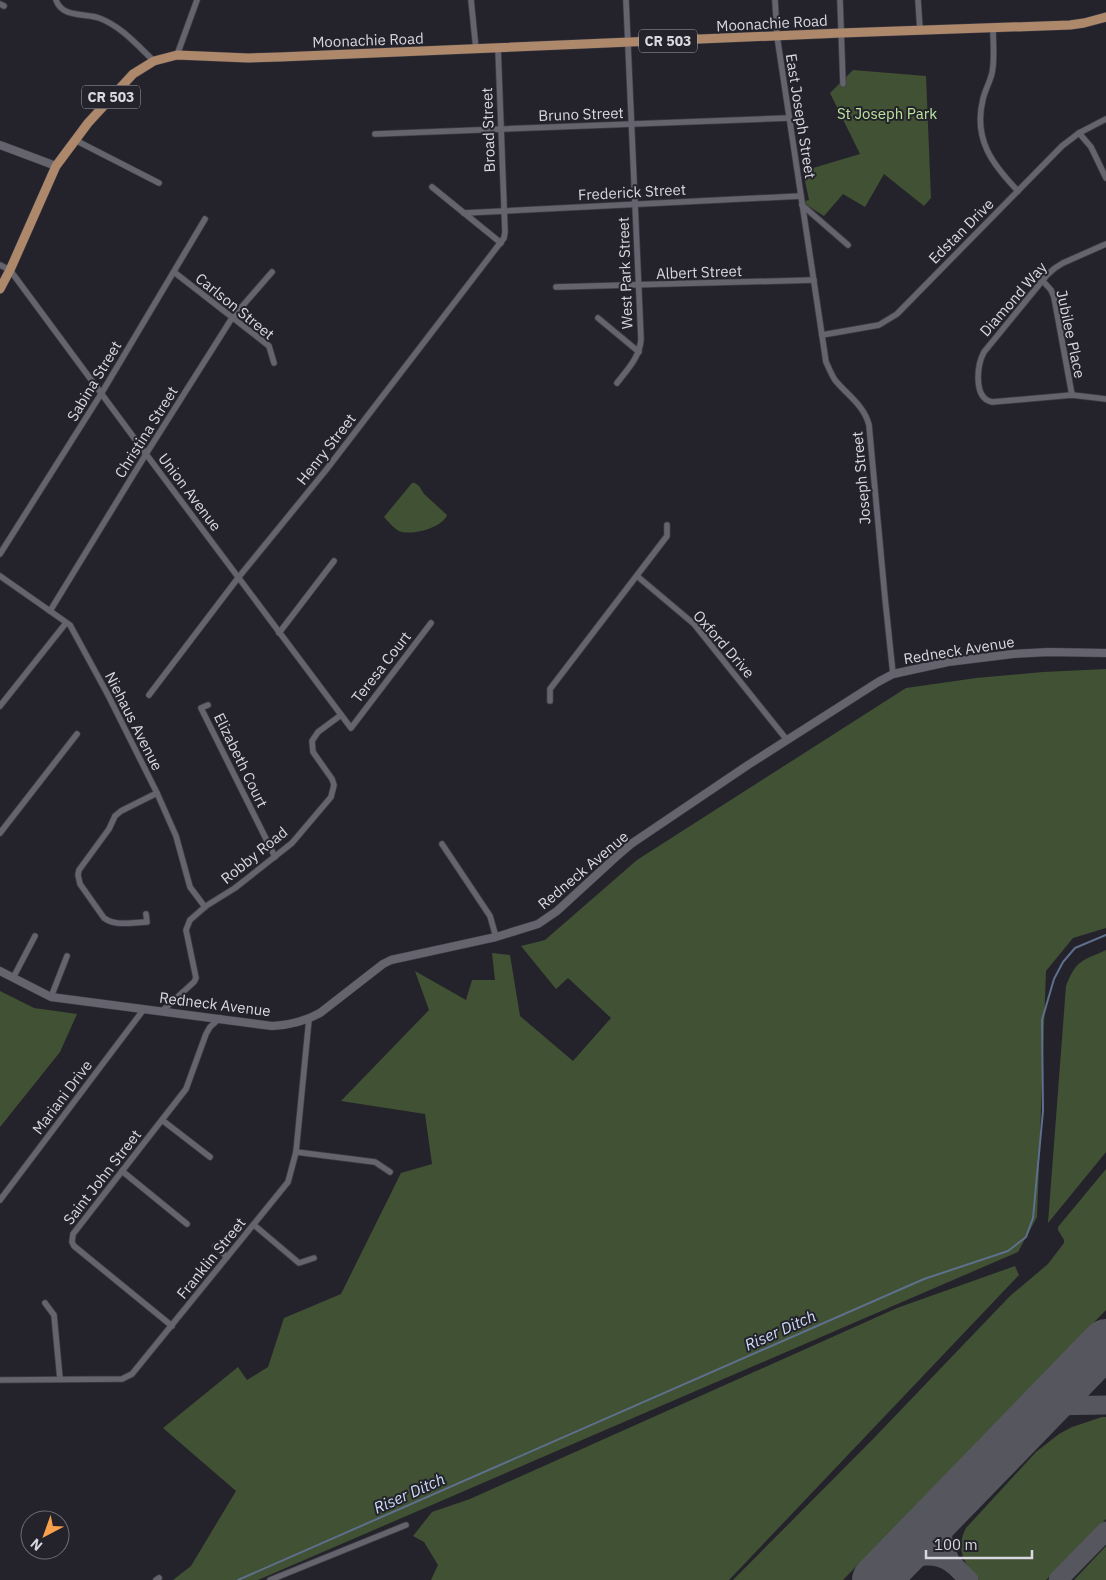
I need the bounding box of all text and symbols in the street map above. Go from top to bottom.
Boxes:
street label: Moonachie Road [716,11,828,35]
street label: Moonachie Road [312,29,424,51]
road number: CR 503 [639,29,697,52]
street label: East Joseph Street [782,52,820,180]
road number: CR 503 [82,85,140,108]
street label: Broad Street [477,87,499,173]
street label: Bruno Street [538,103,624,125]
park label: St Joseph Park [837,104,937,123]
street label: Frederick Street [578,180,686,204]
street label: Edstan Drive [924,194,998,268]
street label: West Park Street [614,216,636,330]
street label: Diamond Way [975,257,1051,340]
street label: Albert Street [656,261,742,283]
street label: Carlson Street [192,268,278,344]
street label: Jubilee Place [1052,288,1090,380]
street label: Sabina Street [63,337,125,425]
street label: Christina Street [110,383,182,481]
street label: Henry Street [292,410,360,488]
street label: Joseph Street [847,431,875,525]
street label: Union Avenue [154,449,226,535]
street label: Oxford Drive [689,606,759,682]
street label: Teresa Court [347,627,415,707]
street label: Redneck Avenue [902,632,1016,668]
street label: Niehaus Avenue [101,668,167,774]
street label: Elizabeth Court [210,710,272,810]
street label: Robby Road [217,822,291,888]
street label: Redneck Avenue [534,827,632,913]
street label: Redneck Avenue [158,988,272,1020]
street label: Mariani Drive [28,1056,96,1138]
street label: Saint John Street [59,1126,145,1228]
street label: Franklin Street [172,1214,250,1302]
water label: Riser Ditch [741,1305,819,1355]
water label: Riser Ditch [370,1468,448,1518]
north arrow [20,1510,70,1560]
scale bar [926,1528,1032,1560]
text: N [27,1535,46,1555]
text: 100 m [934,1535,978,1554]

